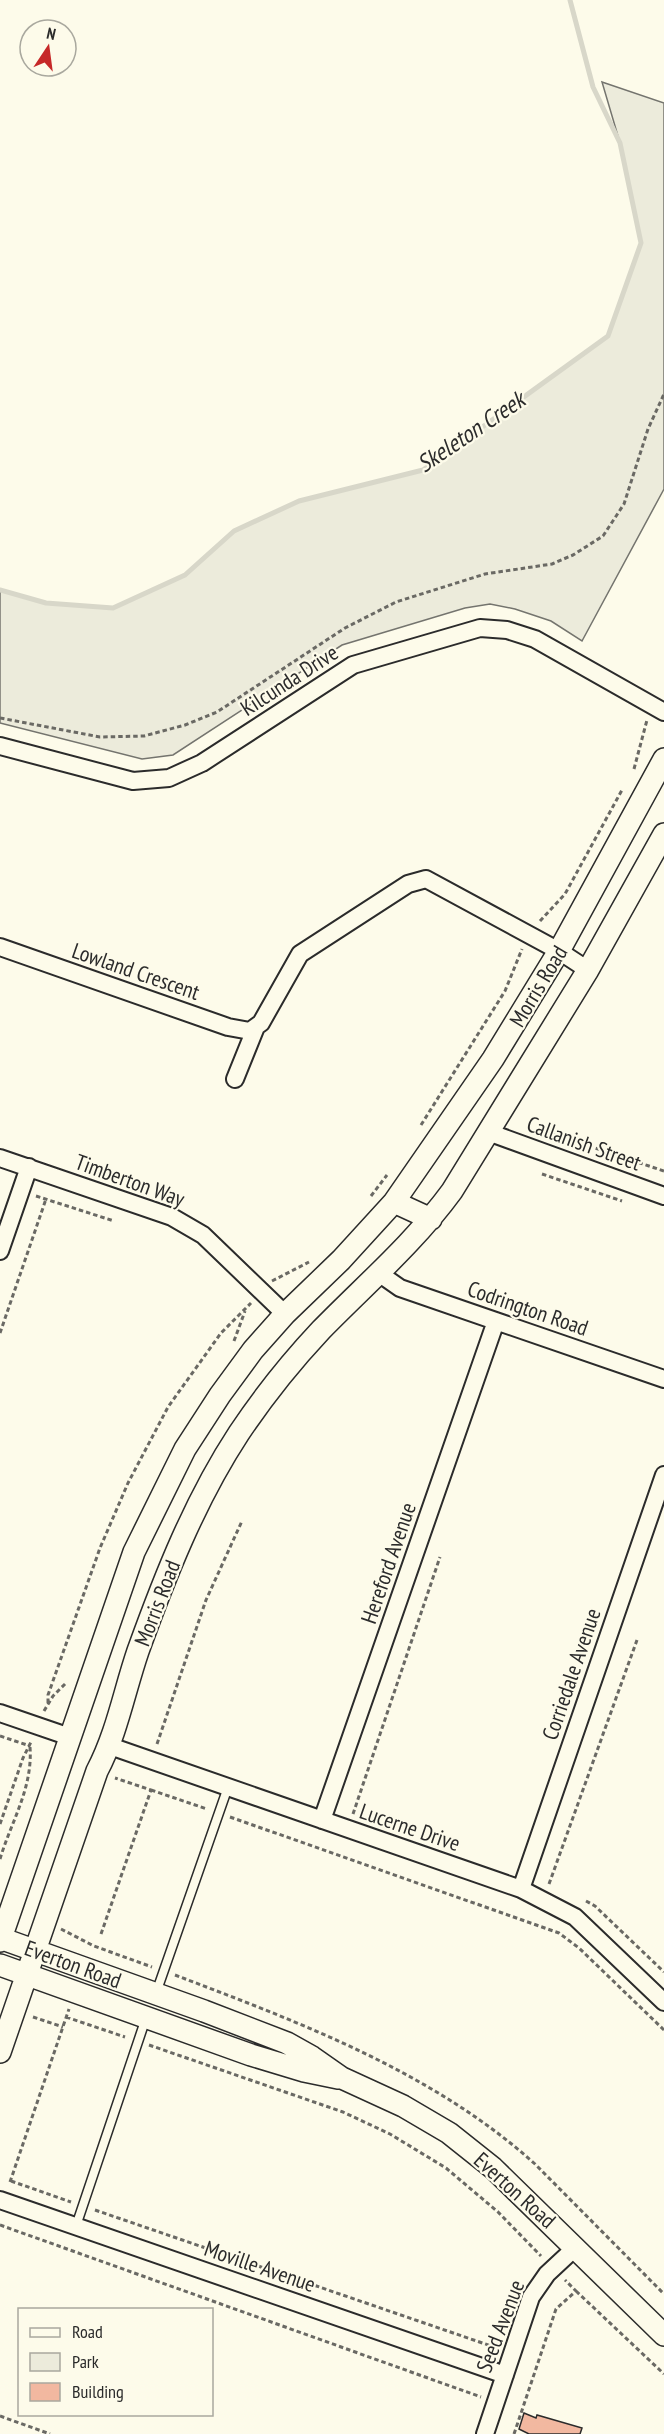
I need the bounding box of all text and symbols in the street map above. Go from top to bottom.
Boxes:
north arrow [18,18,78,78]
text: N [45,23,58,44]
water label: Skeleton Creek [411,383,533,479]
street label: Kilcunda Drive [235,638,343,722]
street label: Lowland Crescent [69,936,203,1006]
street label: Morris Road [503,940,573,1032]
street label: Callanish Street [523,1109,645,1177]
street label: Timberton Way [71,1147,189,1213]
street label: Codrington Road [464,1274,592,1342]
street label: Hereford Avenue [354,1499,422,1627]
street label: Morris Road [128,1556,186,1650]
street label: Corriedale Avenue [535,1605,607,1743]
street label: Lucerne Drive [356,1797,464,1857]
street label: Everton Road [21,1934,125,1994]
street label: Everton Road [468,2146,562,2234]
street label: Moville Avenue [201,2234,319,2298]
street label: Seed Avenue [470,2276,530,2376]
legend [18,2308,213,2416]
text: Road [72,2320,103,2343]
text: Park [72,2350,99,2373]
text: Building [72,2380,124,2403]

